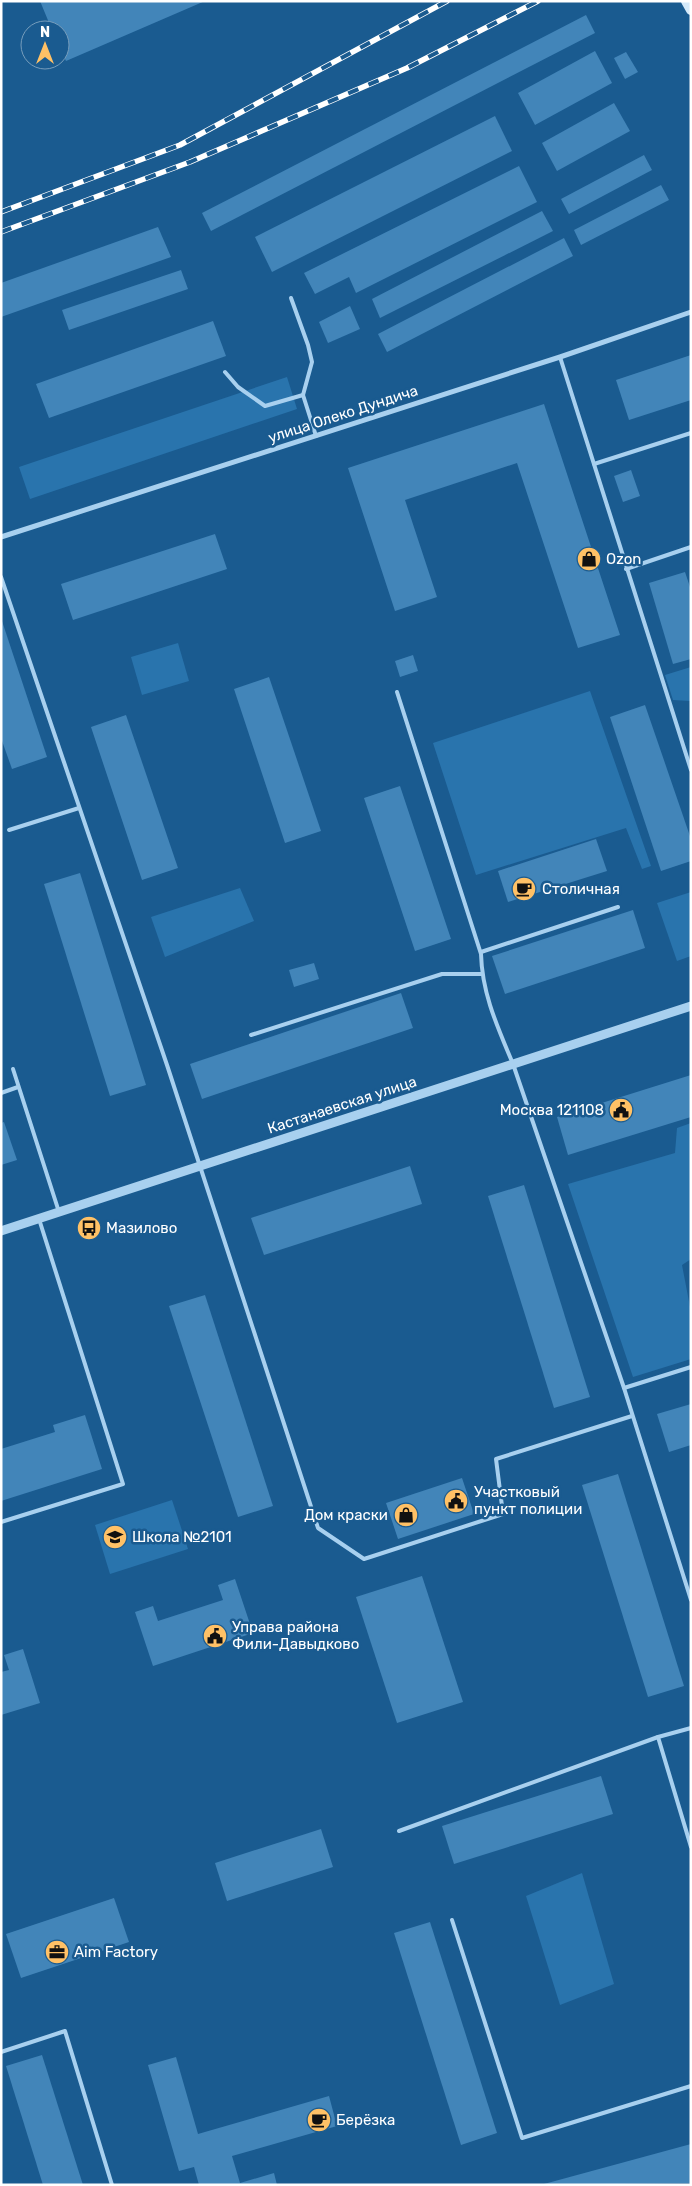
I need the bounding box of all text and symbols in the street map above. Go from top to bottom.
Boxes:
north arrow [20,20,70,70]
text: N [40,24,50,41]
street label: улица Олеко Дундича [266,381,420,447]
shop icon: Ozon [576,546,602,572]
place label: Ozon [606,550,641,568]
cafe icon: Столичная [511,876,537,902]
place label: Столичная [542,880,620,898]
street label: Кастанаевская улица [265,1072,419,1138]
public building icon: Москва 121108 [608,1097,634,1123]
place label: Москва 121108 [500,1101,604,1119]
bus stop icon: Мазилово [76,1215,102,1241]
place label: Мазилово [106,1219,177,1237]
place label: Участковый пункт полиции [474,1483,582,1518]
public building icon: Участковый пункт полиции [443,1488,469,1514]
shop icon: Дом краски [393,1502,419,1528]
place label: Дом краски [304,1506,388,1524]
school or university icon: Школа №2101 [102,1524,128,1550]
place label: Школа №2101 [132,1528,232,1546]
place label: Управа района Фили-Давыдково [232,1618,359,1653]
public building icon: Управа района Фили-Давыдково [202,1623,228,1649]
office icon: Aim Factory [44,1939,70,1965]
place label: Aim Factory [74,1943,158,1961]
cafe icon: Берёзка [306,2107,332,2133]
place label: Берёзка [336,2111,395,2129]

